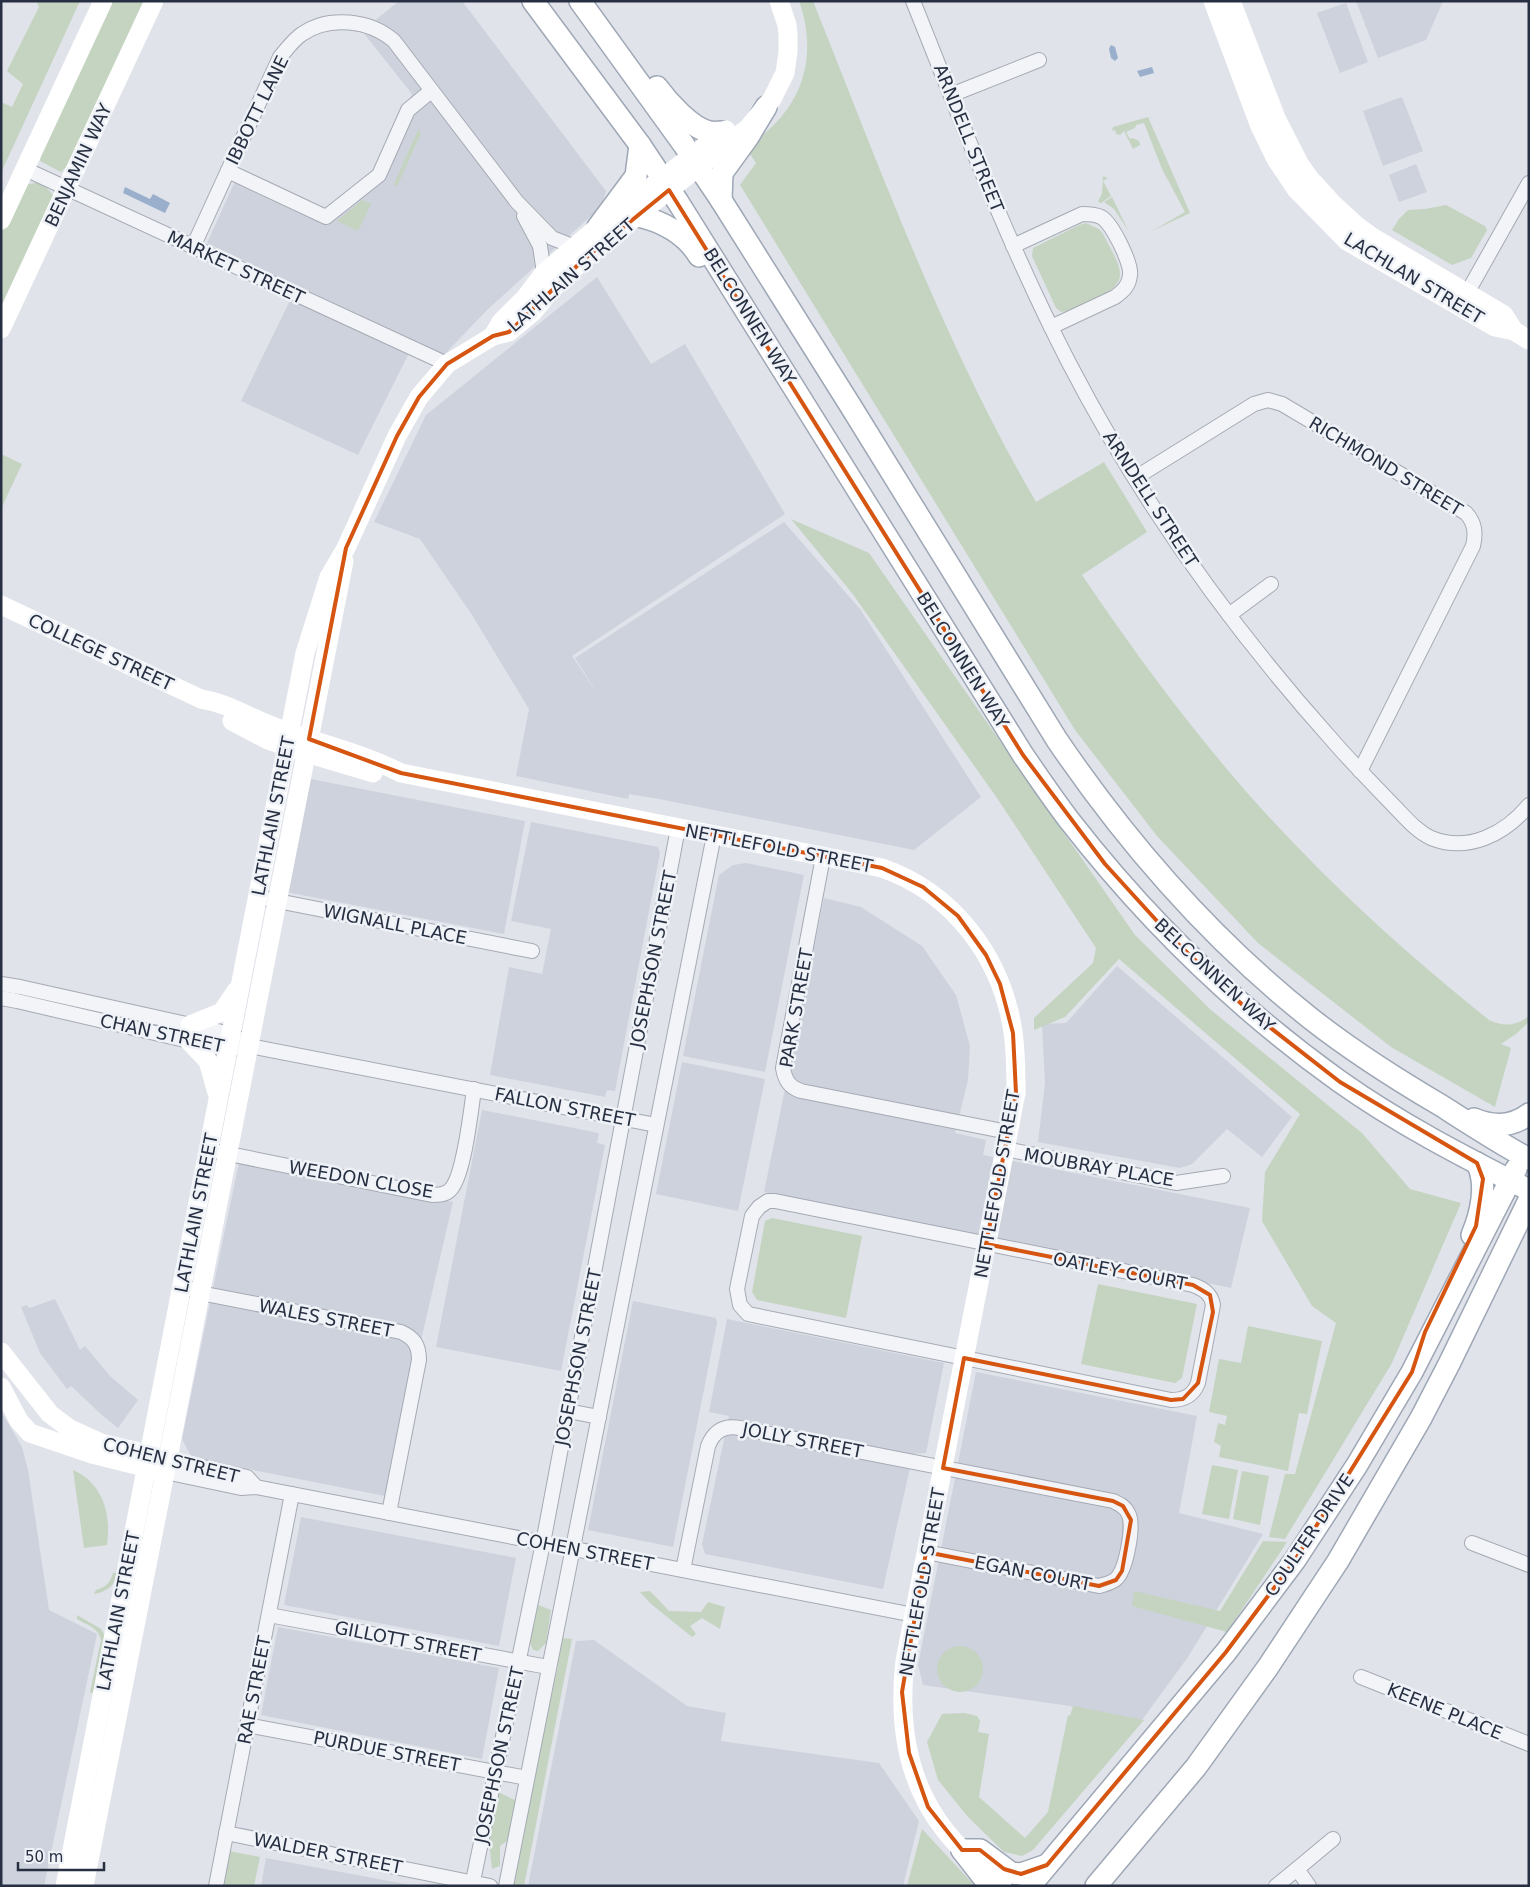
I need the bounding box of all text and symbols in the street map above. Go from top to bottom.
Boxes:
street label: IBBOTT LANE [222,52,292,168]
street label: ARNDELL STREET [930,61,1009,216]
street label: BENJAMIN WAY [40,99,116,230]
street label: LATHLAIN STREET [503,213,640,336]
street label: MARKET STREET [164,226,309,308]
street label: LACHLAN STREET [1340,228,1488,329]
street label: BELCONNEN WAY [700,244,801,389]
street label: RICHMOND STREET [1305,412,1467,521]
street label: ARNDELL STREET [1099,427,1203,572]
street label: BELCONNEN WAY [913,588,1014,733]
street label: COLLEGE STREET [25,609,178,695]
street label: LATHLAIN STREET [247,734,299,897]
street label: NETTLEFOLD STREET [683,819,876,877]
street label: JOSEPHSON STREET [625,868,681,1050]
street label: WIGNALL PLACE [321,900,469,948]
street label: BELCONNEN WAY [1151,914,1280,1037]
street label: PARK STREET [775,946,817,1069]
street label: CHAN STREET [98,1010,227,1057]
street label: FALLON STREET [493,1083,638,1131]
street label: NETTLEFOLD STREET [970,1087,1024,1280]
street label: LATHLAIN STREET [170,1131,222,1294]
street label: MOUBRAY PLACE [1022,1143,1176,1191]
street label: WEEDON CLOSE [287,1156,435,1202]
street label: OATLEY COURT [1051,1248,1190,1294]
street label: JOSEPHSON STREET [550,1266,606,1448]
street label: WALES STREET [257,1295,396,1342]
street label: JOLLY STREET [740,1418,866,1462]
street label: COHEN STREET [101,1433,242,1487]
street label: COULTER DRIVE [1260,1470,1358,1600]
street label: NETTLEFOLD STREET [895,1485,949,1678]
street label: COHEN STREET [515,1527,656,1575]
street label: LATHLAIN STREET [92,1529,144,1692]
street label: EGAN COURT [973,1551,1094,1595]
street label: GILLOTT STREET [333,1616,484,1666]
street label: RAE STREET [233,1633,275,1746]
street label: JOSEPHSON STREET [470,1664,528,1846]
street label: KEENE PLACE [1384,1678,1506,1744]
street label: PURDUE STREET [312,1726,463,1776]
street label: WALDER STREET [252,1828,405,1878]
scale bar [18,1840,104,1872]
text: 50 m [25,1848,63,1866]

